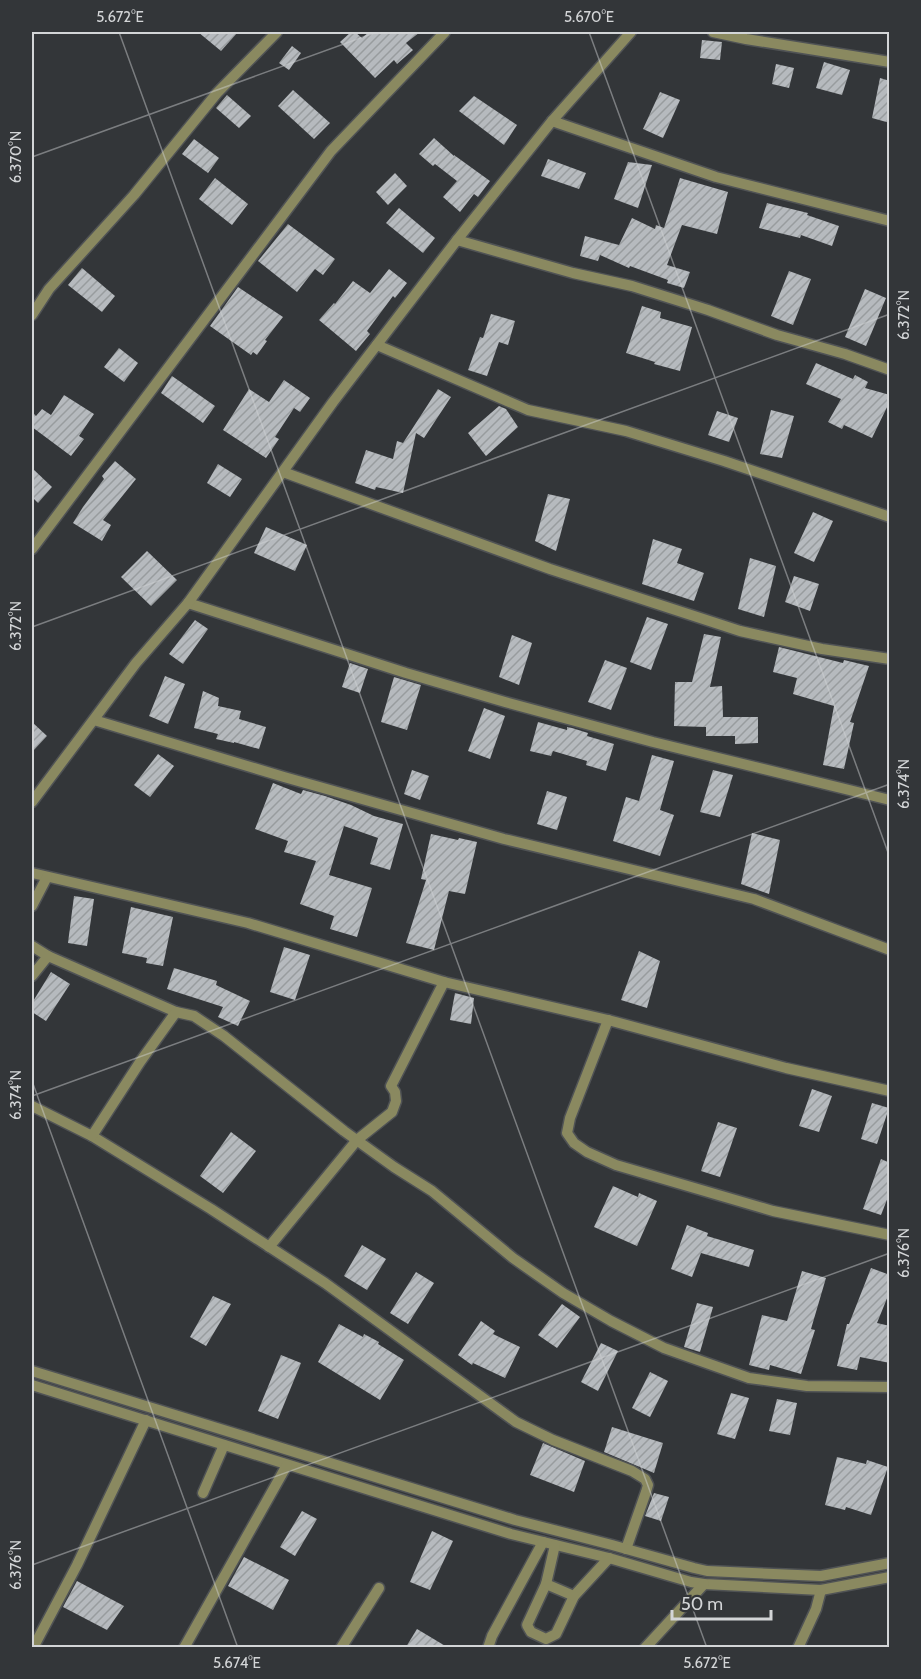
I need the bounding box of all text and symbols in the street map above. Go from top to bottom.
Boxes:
text: 5.672°E [96,8,144,26]
text: 5.670°E [564,8,614,26]
text: 6.370°N [7,131,25,183]
text: 6.372°N [895,290,913,340]
text: 6.372°N [7,601,25,651]
text: 6.374°N [895,759,913,809]
text: 6.374°N [7,1070,25,1120]
text: 6.376°N [895,1228,913,1278]
text: 6.376°N [7,1540,25,1590]
scale bar [672,1583,771,1621]
text: 50 m [681,1593,723,1615]
text: 5.674°E [213,1654,261,1672]
text: 5.672°E [683,1654,731,1672]

